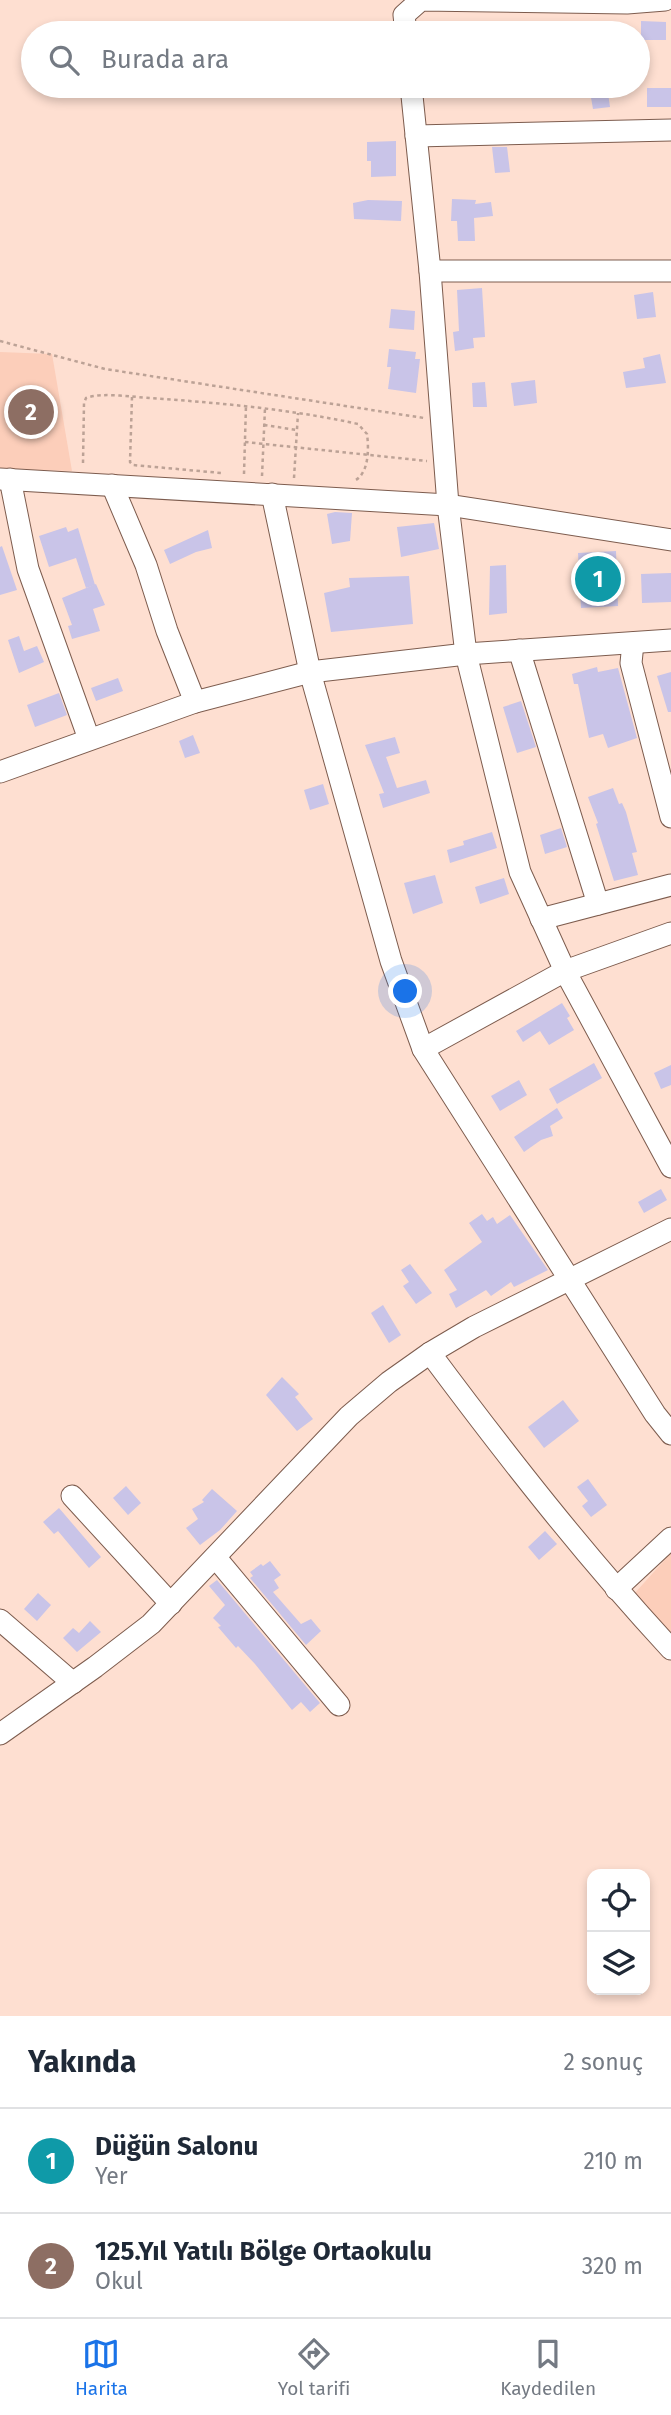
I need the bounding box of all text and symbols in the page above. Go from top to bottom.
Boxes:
search box [21,21,650,98]
icon: search [45,41,83,79]
text: Burada ara [101,44,229,75]
pin: 2 [8,386,54,438]
pin: 1 [575,553,621,605]
your location [388,974,422,1008]
map controls [587,1869,650,1995]
button: locate [587,1869,650,1932]
button: layers [587,1932,650,1995]
text: Yakında [28,2044,136,2080]
text: 2 sonuç [563,2048,643,2076]
text: Düğün Salonu [95,2131,258,2162]
text: 1 [46,2147,56,2175]
text: 210 m [584,2147,643,2175]
text: Yer [95,2162,128,2190]
text: 125.Yıl Yatılı Bölge Ortaokulu [95,2236,432,2267]
text: 2 [45,2252,57,2280]
text: 320 m [582,2252,643,2280]
text: Okul [95,2267,143,2295]
tab: Harita [75,2335,128,2400]
tab: Yol tarifi [278,2335,350,2400]
tab: Kaydedilen [500,2335,596,2400]

